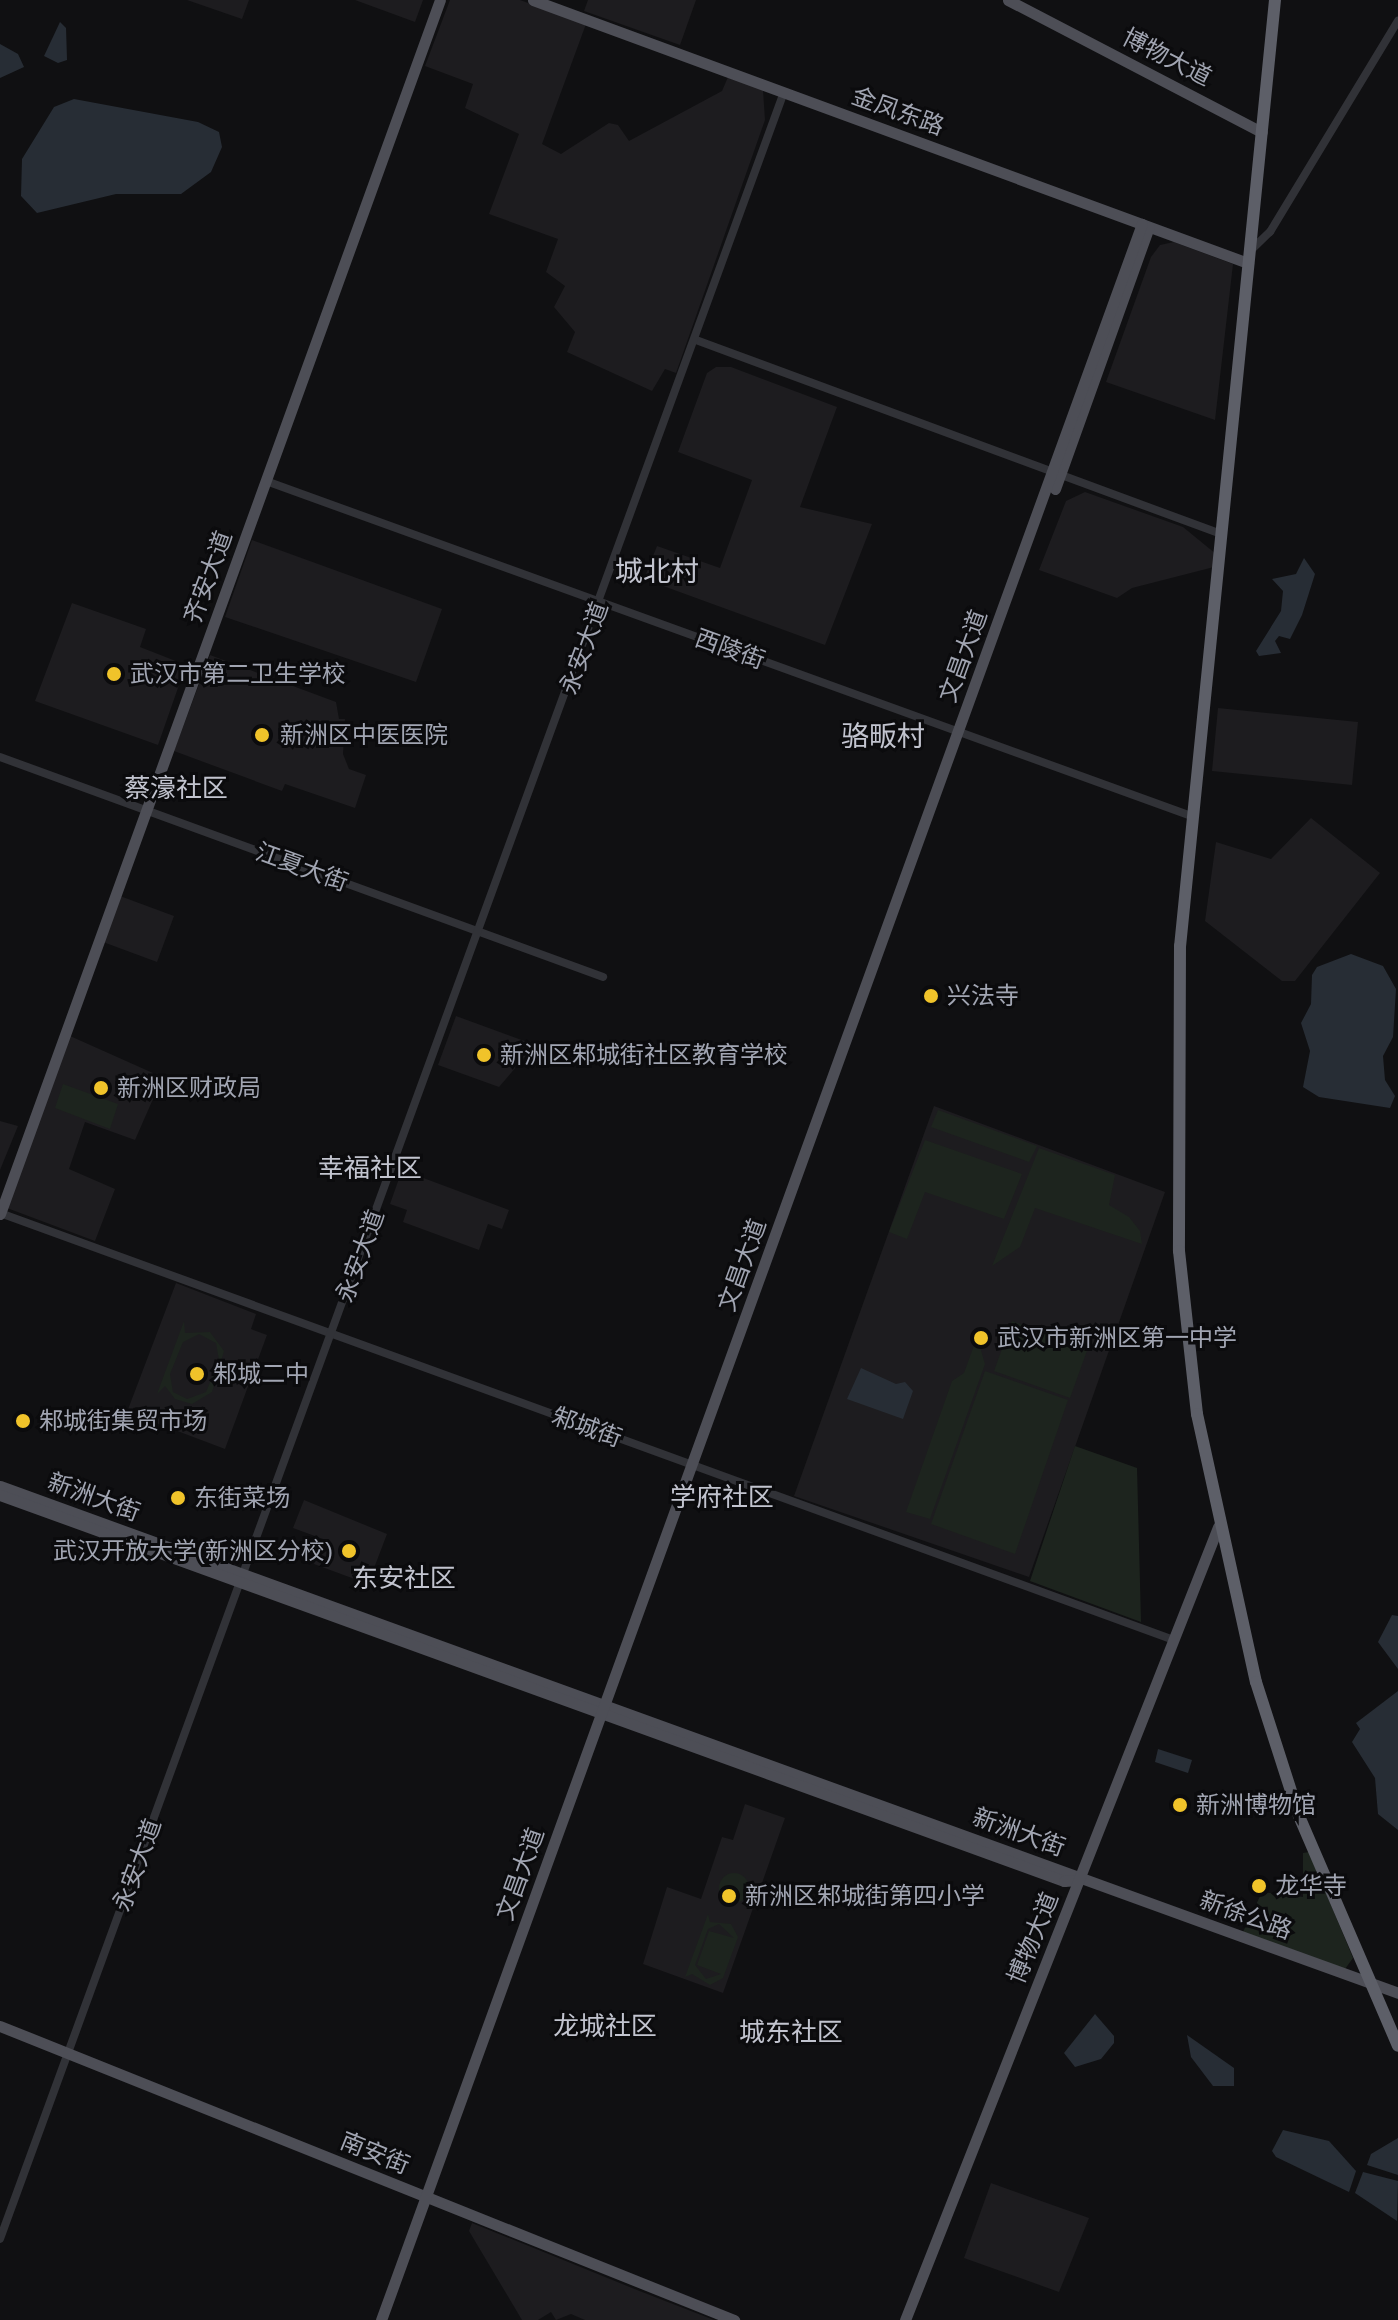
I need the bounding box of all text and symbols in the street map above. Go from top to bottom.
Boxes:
street label: 博物大道 [1118,22,1216,92]
street label: 金凤东路 [848,81,948,141]
street label: 齐安大道 [178,527,238,627]
district label: 城北村 [615,555,699,589]
street label: 永安大道 [554,598,614,698]
street label: 文昌大道 [933,606,993,706]
street label: 西陵街 [691,623,769,675]
place label: 武汉市第二卫生学校 [130,660,346,688]
marker: 武汉市第二卫生学校 [105,665,123,683]
district label: 骆畈村 [841,720,925,754]
place label: 新洲区中医医院 [280,721,448,749]
marker: 新洲区中医医院 [251,724,273,746]
district label: 蔡濠社区 [124,773,228,805]
street label: 江夏大街 [252,837,352,897]
place label: 兴法寺 [947,982,1019,1010]
marker: 兴法寺 [922,987,940,1005]
place label: 新洲区邾城街社区教育学校 [500,1041,788,1069]
marker: 新洲区邾城街社区教育学校 [475,1046,493,1064]
place label: 新洲区财政局 [117,1074,261,1102]
marker: 新洲区财政局 [92,1079,110,1097]
district label: 幸福社区 [318,1153,422,1185]
street label: 永安大道 [330,1206,390,1306]
street label: 文昌大道 [712,1215,772,1315]
place label: 武汉市新洲区第一中学 [997,1324,1237,1352]
marker: 武汉市新洲区第一中学 [972,1329,990,1347]
place label: 邾城二中 [213,1360,309,1388]
marker: 邾城二中 [188,1365,206,1383]
street label: 邾城街 [548,1401,626,1453]
place label: 邾城街集贸市场 [39,1407,207,1435]
marker: 邾城街集贸市场 [14,1412,32,1430]
street label: 新洲大街 [44,1467,144,1527]
district label: 学府社区 [670,1482,774,1514]
place label: 东街菜场 [194,1484,290,1512]
marker: 东街菜场 [169,1489,187,1507]
place label: 武汉开放大学(新洲区分校) [53,1537,333,1565]
marker: 武汉开放大学(新洲区分校) [340,1542,358,1560]
district label: 东安社区 [352,1563,456,1595]
place label: 新洲博物馆 [1196,1791,1316,1819]
marker: 新洲博物馆 [1171,1796,1189,1814]
street label: 新洲大街 [969,1802,1069,1862]
street label: 永安大道 [107,1815,167,1915]
street label: 文昌大道 [490,1824,550,1924]
place label: 龙华寺 [1275,1872,1347,1900]
marker: 龙华寺 [1250,1877,1268,1895]
place label: 新洲区邾城街第四小学 [745,1882,985,1910]
street label: 新徐公路 [1196,1885,1296,1945]
marker: 新洲区邾城街第四小学 [720,1887,738,1905]
street label: 博物大道 [1002,1888,1064,1988]
district label: 龙城社区 [553,2011,657,2043]
district label: 城东社区 [739,2017,843,2049]
street label: 南安街 [336,2126,414,2180]

